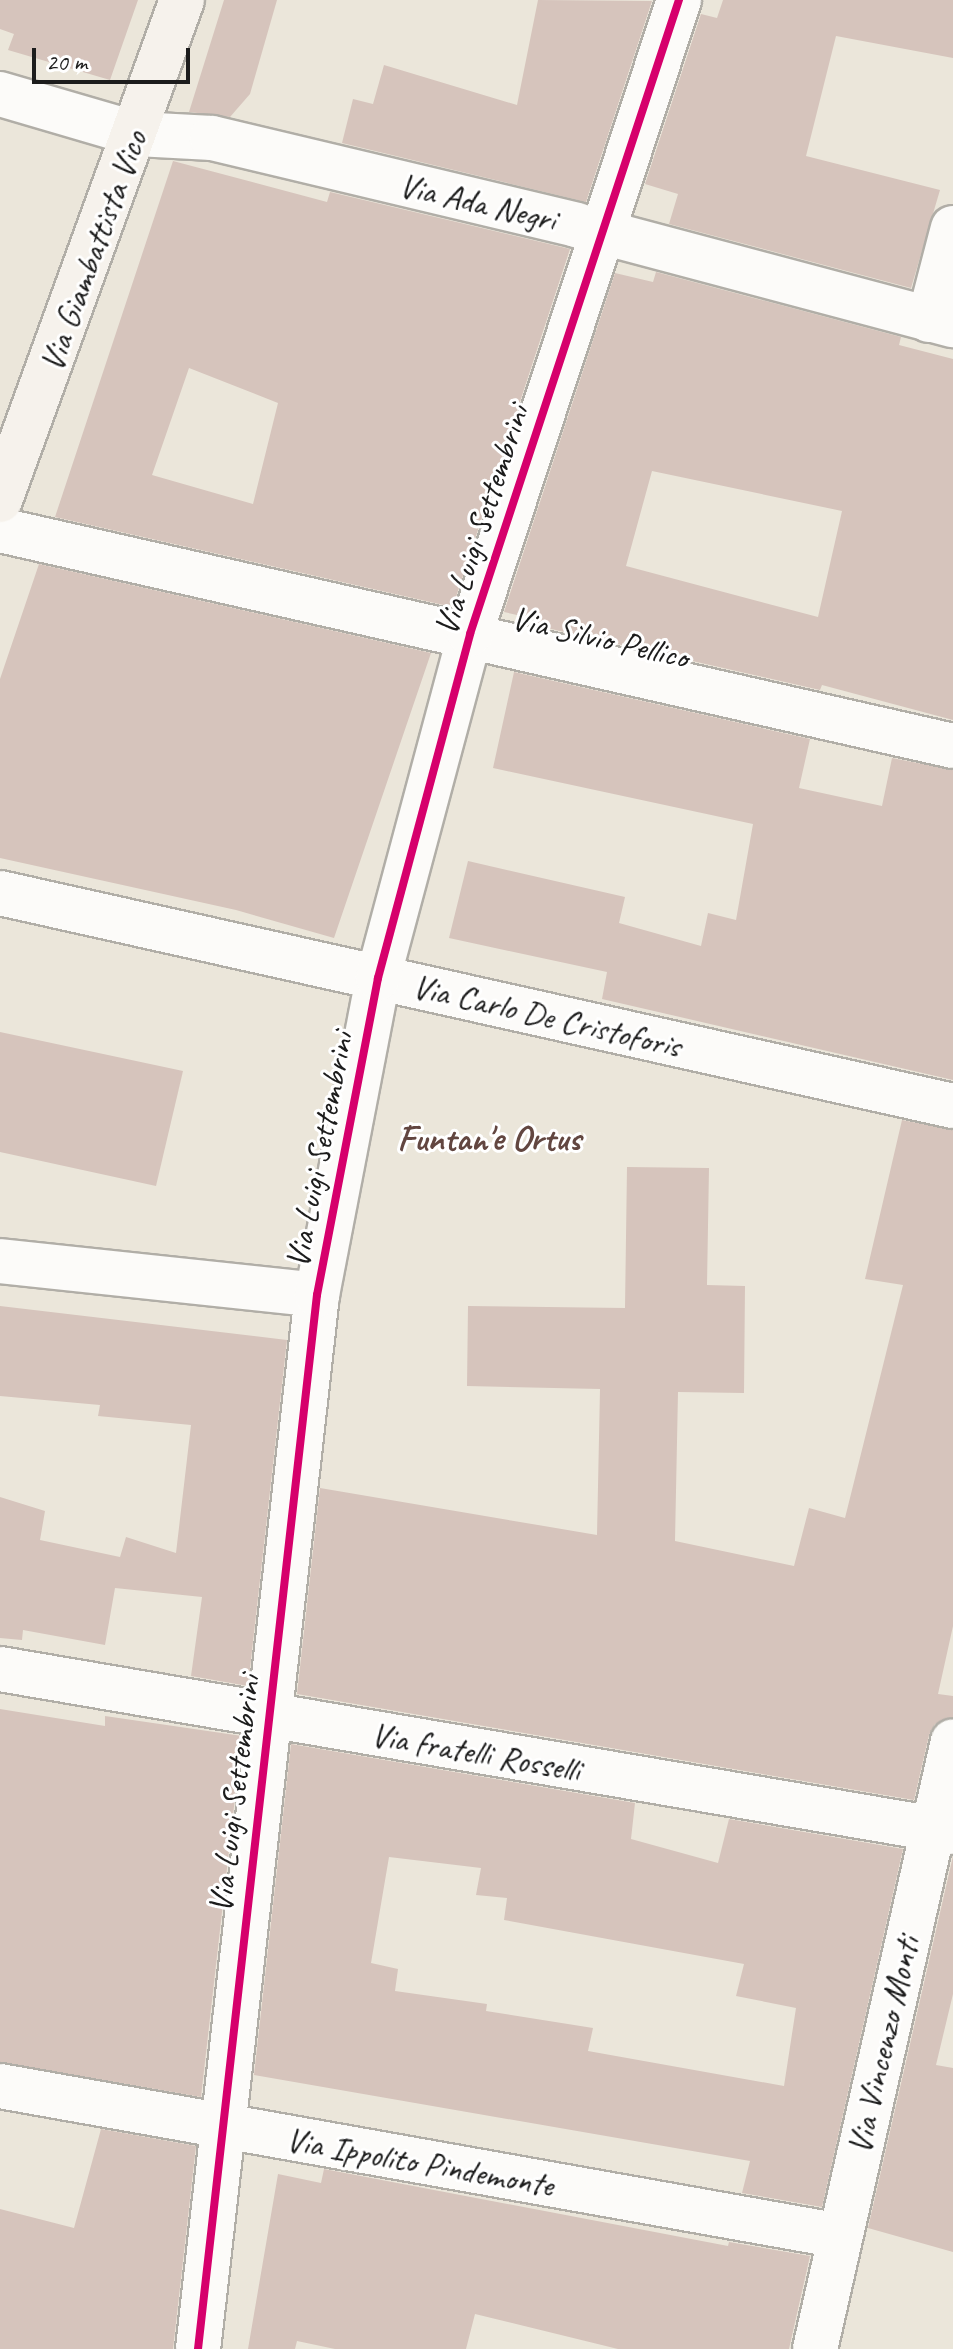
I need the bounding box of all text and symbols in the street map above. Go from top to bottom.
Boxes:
scale bar [36,32,194,82]
text: 20 m [46,47,87,77]
street label: Via Giambattista Vico [31,126,155,376]
street label: Via Ada Negri [395,164,561,240]
street label: Via Luigi Settembrini [425,400,537,640]
street label: Via Silvio Pellico [507,597,693,677]
street label: Via Carlo De Cristoforis [408,965,686,1067]
street label: Via Luigi Settembrini [276,1029,362,1271]
district label: Funtan'e Ortus [397,1117,581,1161]
street label: Via Luigi Settembrini [199,1673,269,1915]
street label: Via fratelli Rosselli [368,1713,584,1791]
street label: Via Vincenzo Monti [838,1932,928,2158]
street label: Via Ippolito Pindemonte [283,2118,557,2206]

